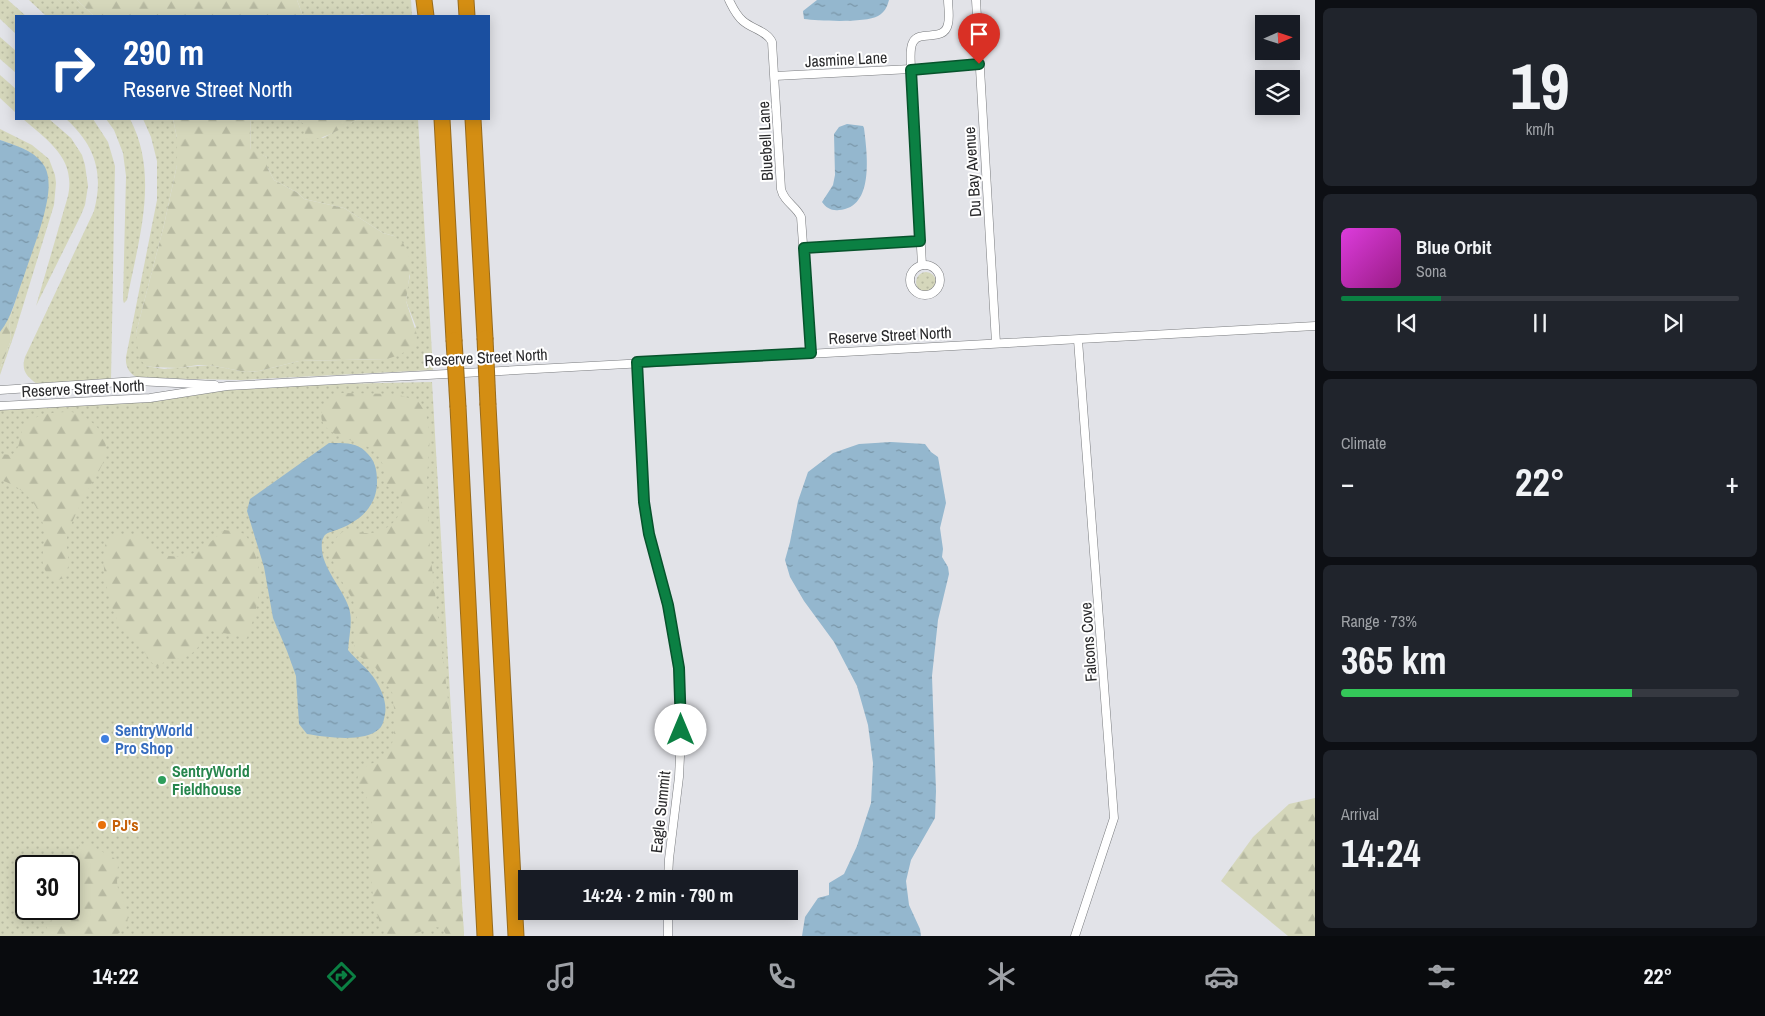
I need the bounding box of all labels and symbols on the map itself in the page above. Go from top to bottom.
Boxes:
pin [958,13,1000,64]
north arrow [1255,15,1300,60]
street label: Jasmine Lane [804,46,888,72]
street label: Bluebell Lane [752,101,778,181]
street label: Du Bay Avenue [958,126,986,218]
street label: Reserve Street North [828,321,952,349]
street label: Reserve Street North [424,343,548,371]
street label: Reserve Street North [21,374,145,402]
street label: Falcons Cove [1074,602,1102,682]
position arrow [654,703,706,755]
place label: SentryWorld Pro Shop [115,719,193,759]
marker: SentryWorld Pro Shop [99,733,111,745]
place label: SentryWorld Fieldhouse [172,760,250,800]
street label: Eagle Summit [645,770,675,854]
marker: SentryWorld Fieldhouse [156,774,168,786]
place label: PJ's [112,814,138,836]
marker: PJ's [96,819,108,831]
speed limit sign: 30 [15,855,80,920]

